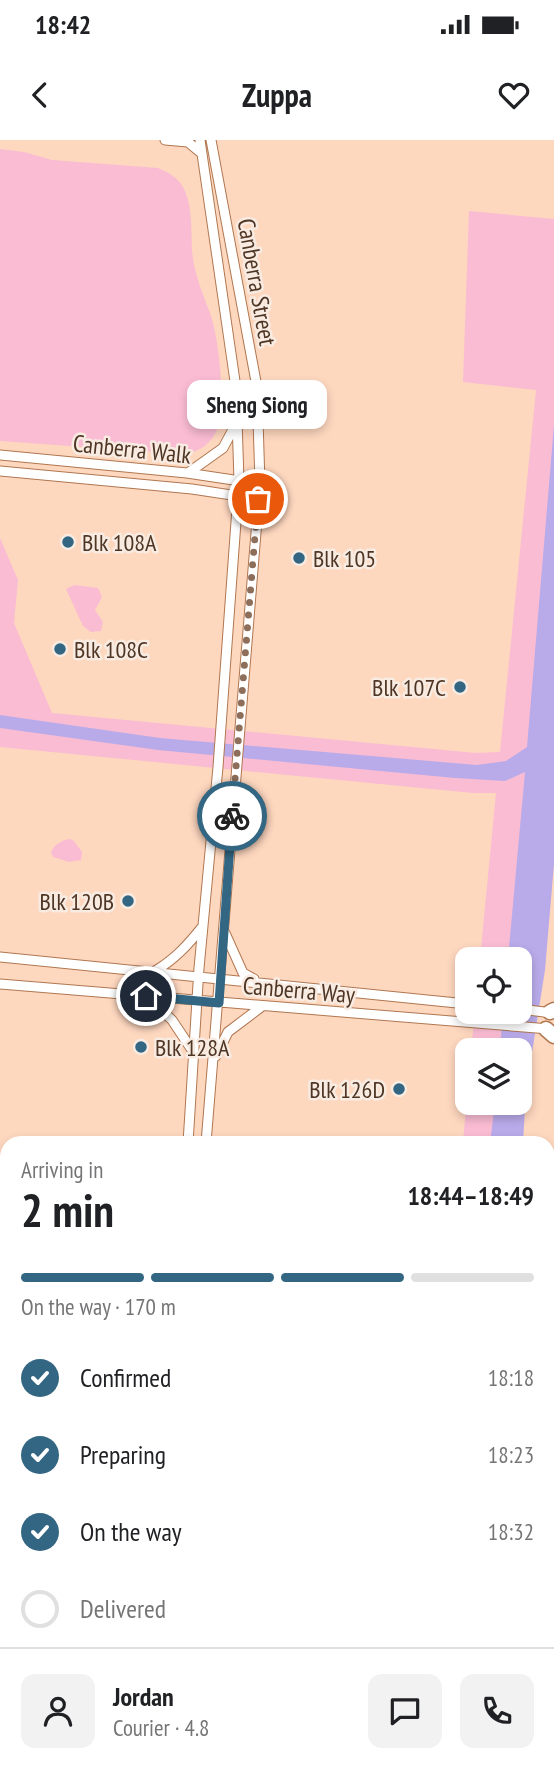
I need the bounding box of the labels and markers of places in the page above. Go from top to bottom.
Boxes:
callout: Sheng Siong [188,380,328,429]
pin [228,469,288,529]
place label: Blk 108A [82,527,157,558]
marker: Blk 108A [60,534,76,550]
place label: Blk 105 [313,543,376,574]
marker: Blk 105 [291,550,307,566]
place label: Blk 108C [74,634,148,665]
marker: Blk 108C [52,641,68,657]
place label: Blk 107C [372,672,446,703]
marker: Blk 107C [452,679,468,695]
place label: Blk 120B [40,886,114,917]
marker: Blk 120B [120,893,136,909]
pin [116,966,176,1026]
place label: Blk 128A [155,1032,230,1063]
marker: Blk 128A [133,1039,149,1055]
place label: Blk 126D [309,1074,385,1105]
marker: Blk 126D [391,1081,407,1097]

